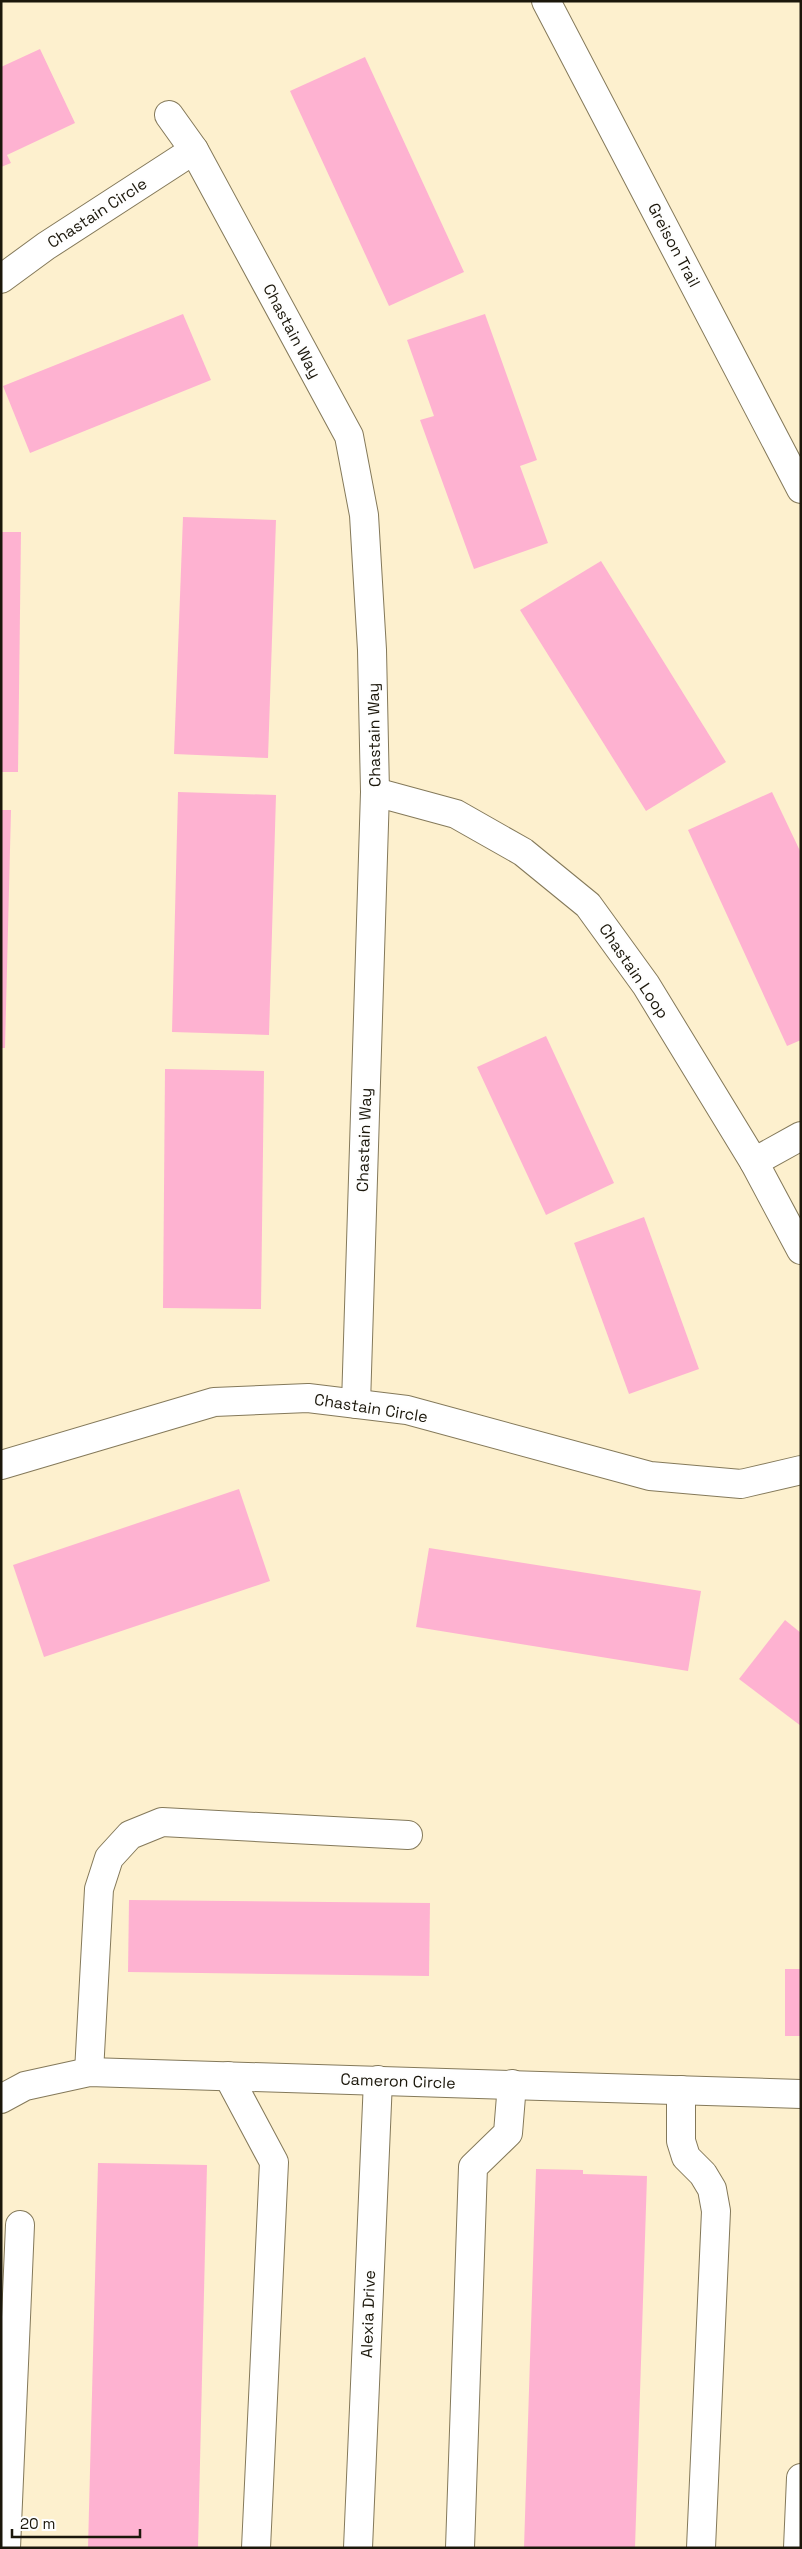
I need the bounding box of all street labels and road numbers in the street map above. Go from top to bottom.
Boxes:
street label: Chastain Circle [43,173,151,253]
street label: Greison Trail [643,199,705,291]
street label: Chastain Way [258,280,326,382]
street label: Chastain Way [363,683,385,787]
street label: Chastain Loop [594,919,674,1023]
street label: Chastain Way [352,1088,376,1192]
street label: Chastain Circle [313,1389,429,1427]
street label: Cameron Circle [340,2068,456,2094]
street label: Alexia Drive [356,2270,380,2358]

